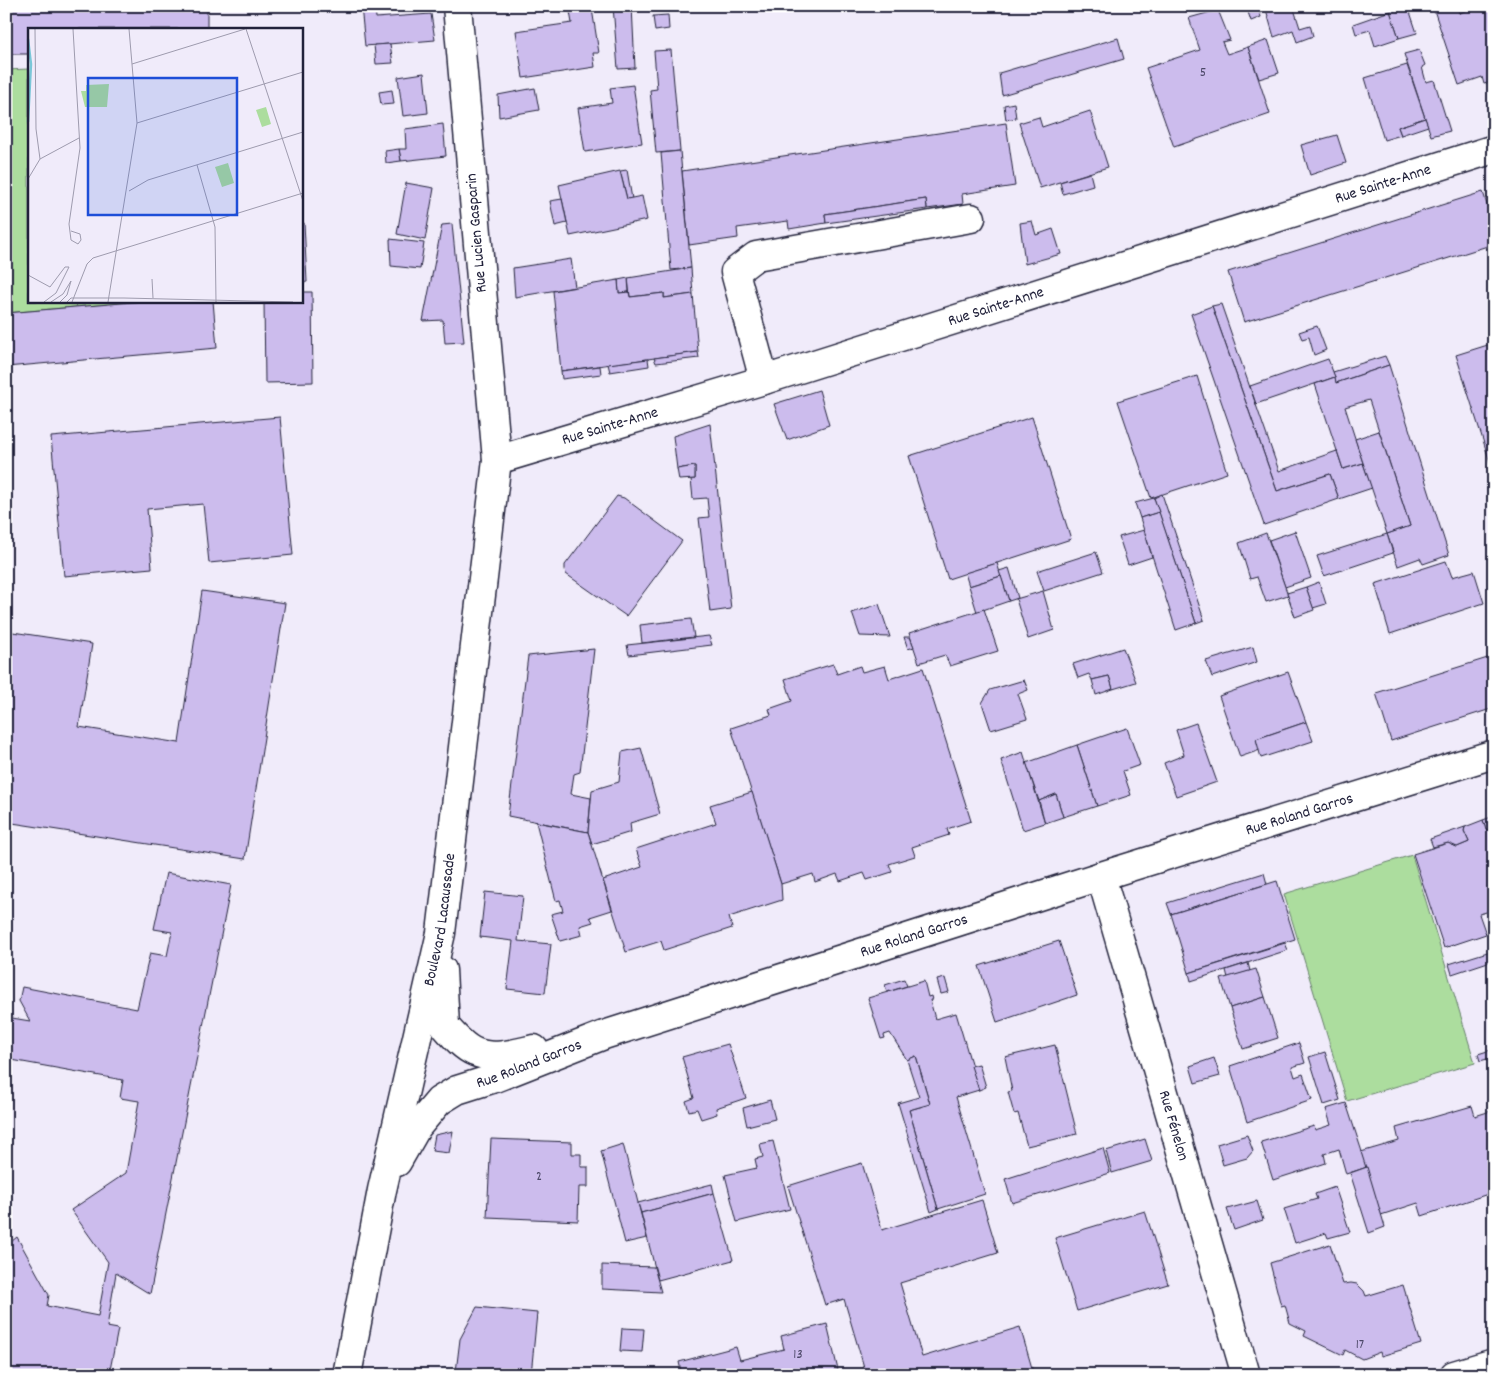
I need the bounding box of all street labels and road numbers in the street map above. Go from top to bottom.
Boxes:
street label: Rue Sainte-Anne [1332,158,1434,210]
street label: Rue Lucien Gasparin [460,172,494,294]
street label: Rue Sainte-Anne [945,281,1047,333]
street label: Rue Sainte-Anne [559,401,661,451]
street label: Rue Roland Garros [1243,787,1356,842]
street label: Boulevard Lacaussade [418,852,462,988]
street label: Rue Roland Garros [857,908,971,964]
street label: Rue Roland Garros [473,1033,585,1095]
street label: Rue Fénelon [1152,1088,1195,1164]

